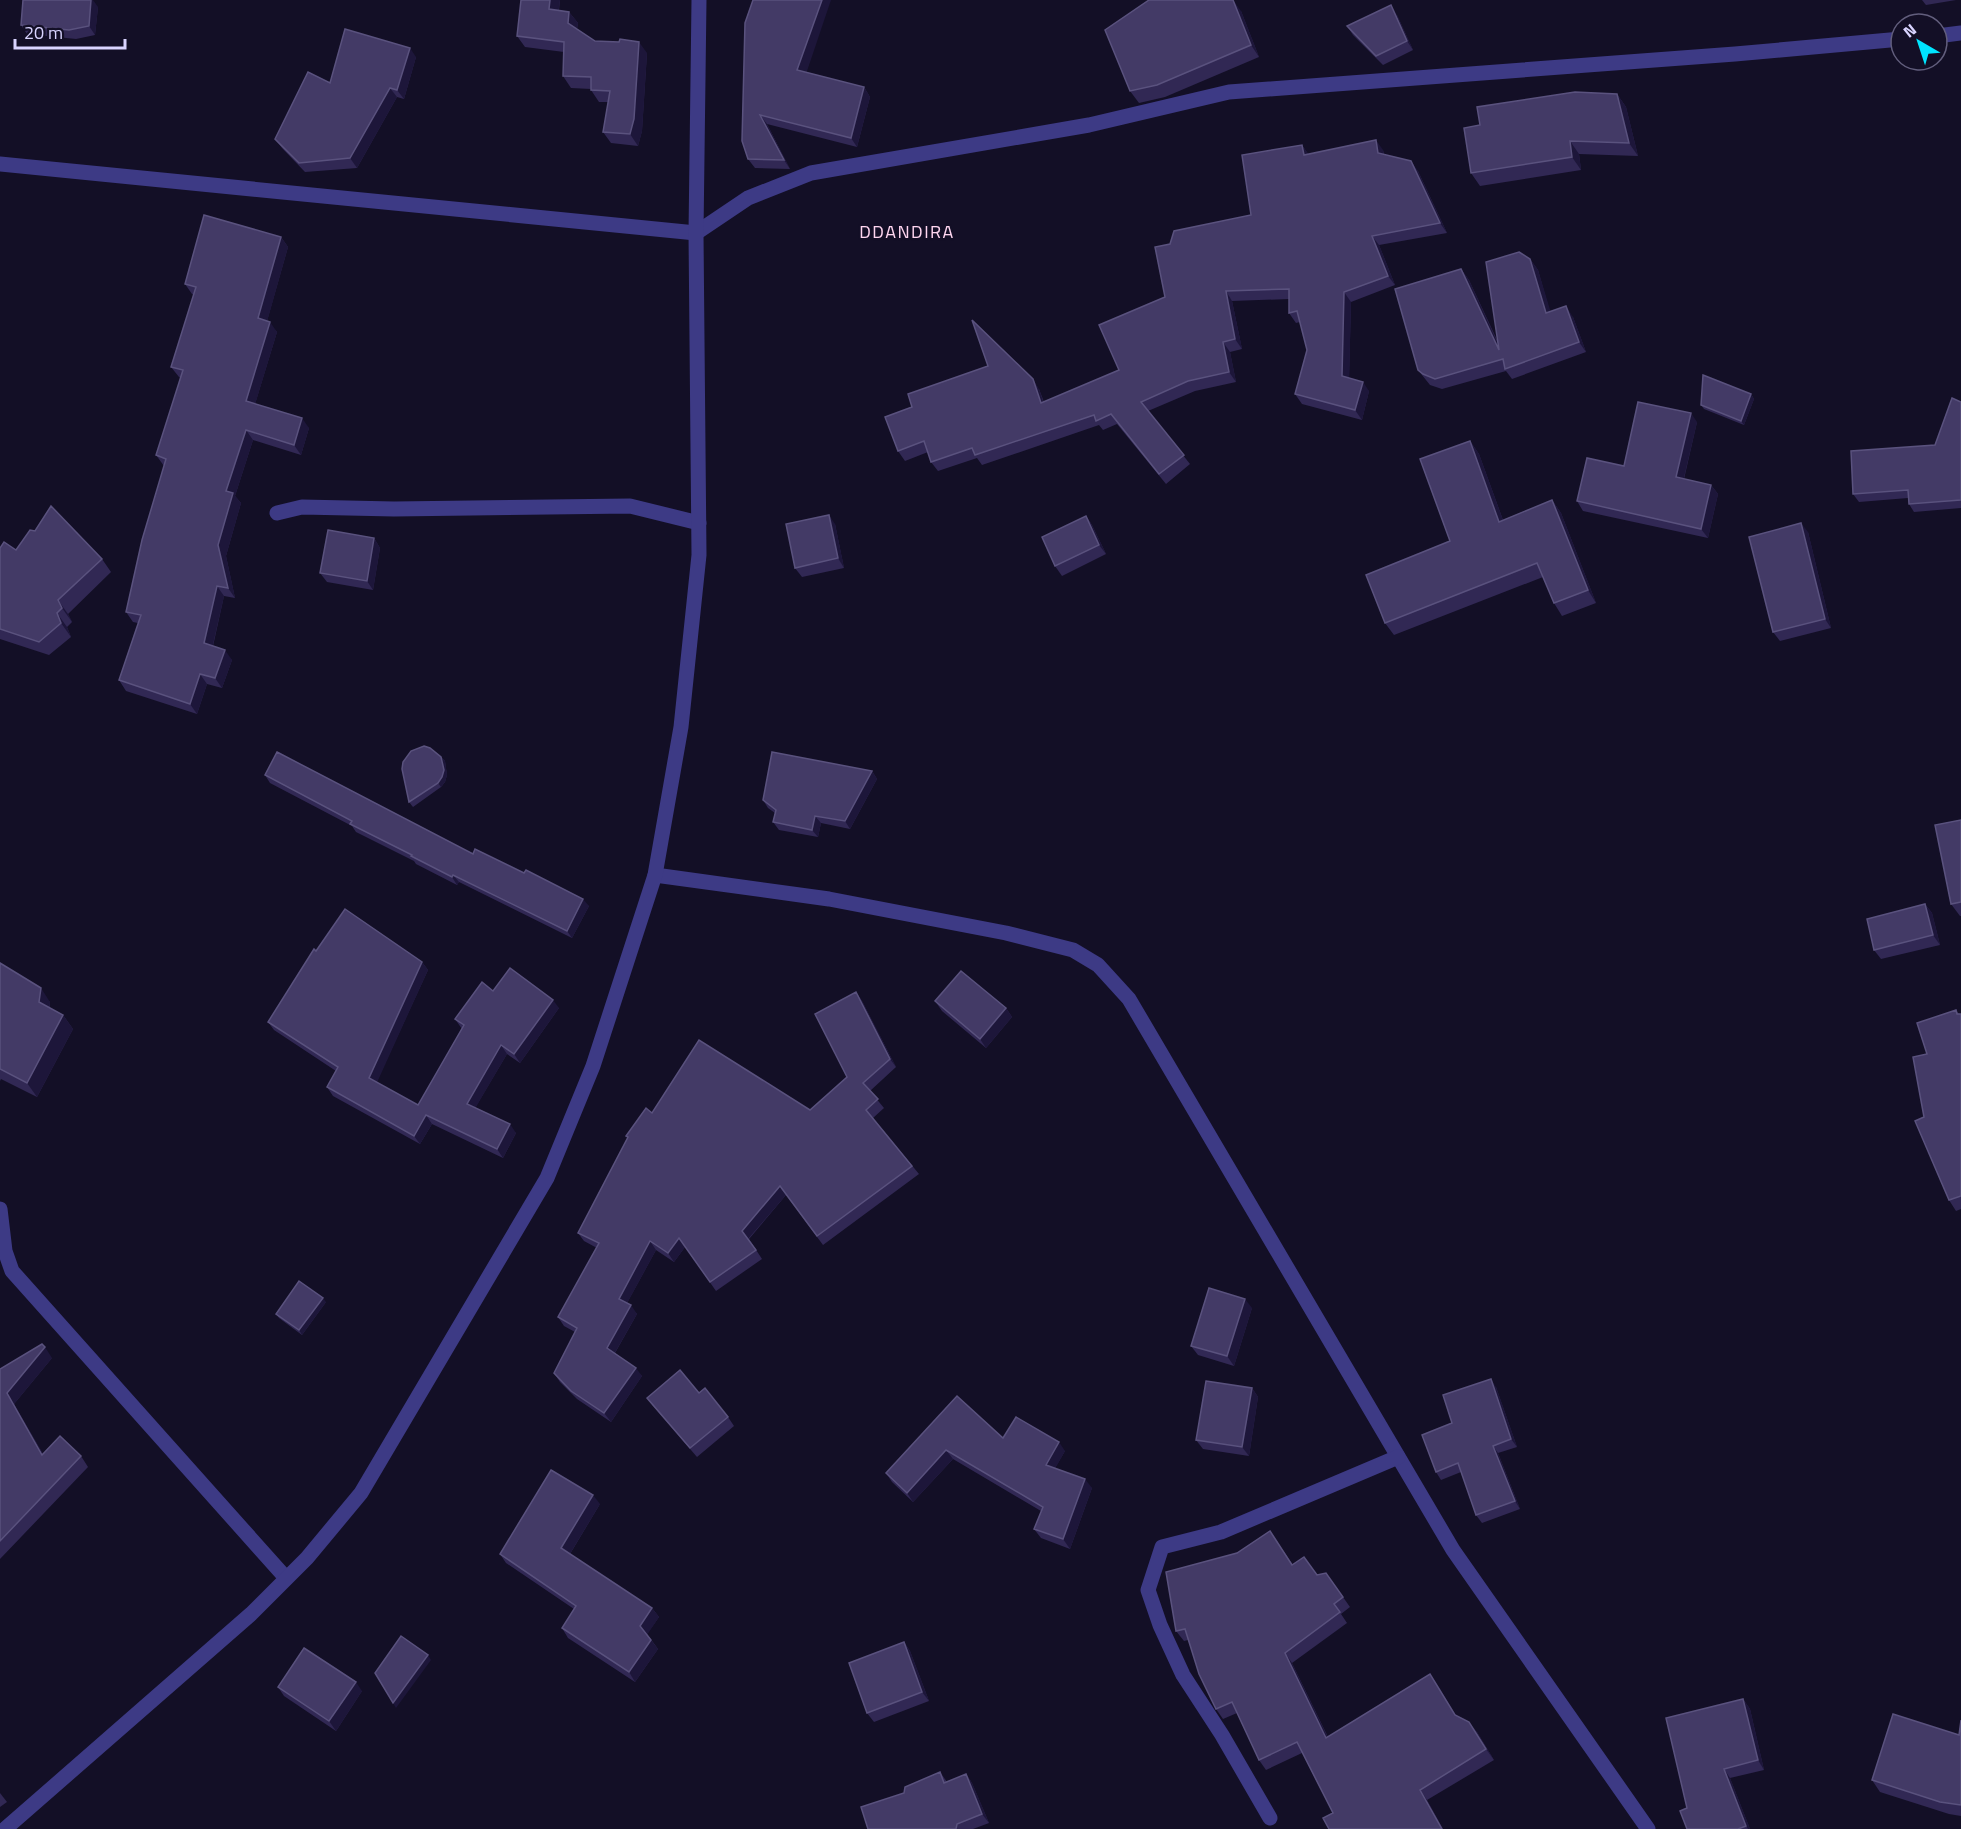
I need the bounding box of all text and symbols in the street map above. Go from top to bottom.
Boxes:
scale bar [15,12,124,50]
north arrow [1889,12,1949,72]
text: N [1898,18,1921,43]
text: 20 m [24,19,63,46]
district label: DDANDIRA [859,218,955,245]

